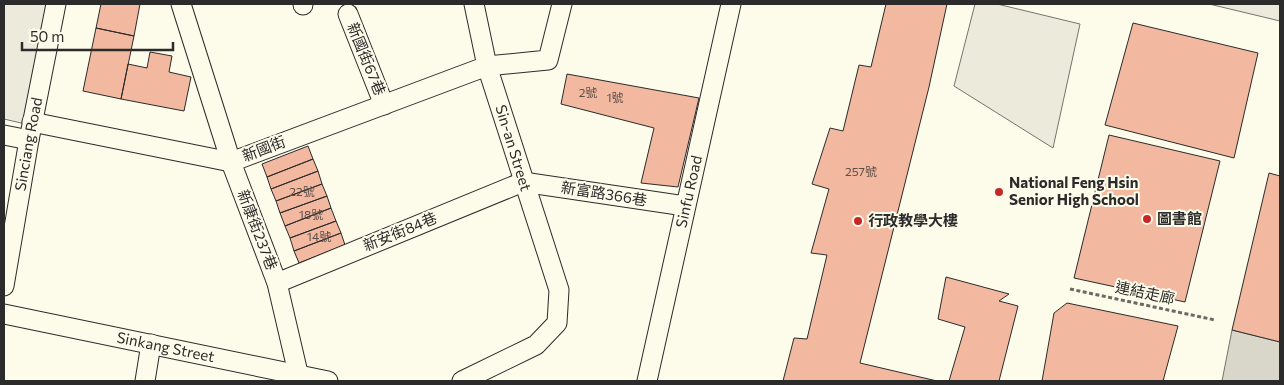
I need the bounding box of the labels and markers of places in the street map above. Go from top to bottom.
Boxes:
place label: National Feng Hsin Senior High School [1009,173,1139,208]
marker: National Feng Hsin Senior High School [993,186,1005,198]
place label: 圖書館 [1157,209,1202,227]
place label: 行政教學大樓 [868,211,958,229]
marker: 圖書館 [1141,213,1153,225]
marker: 行政教學大樓 [852,215,864,227]

